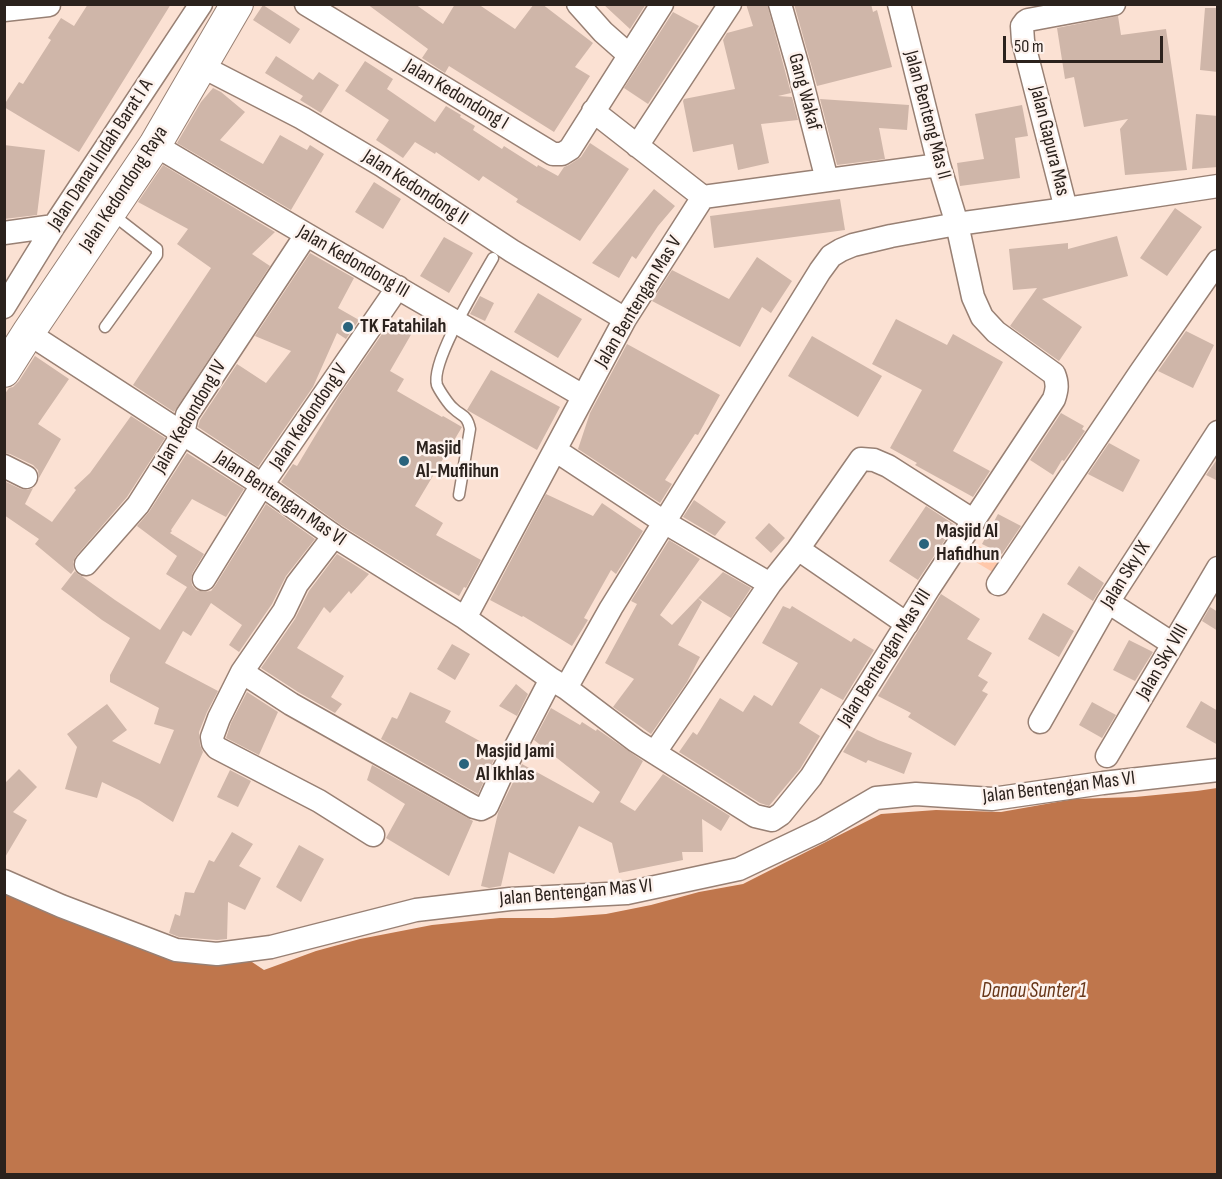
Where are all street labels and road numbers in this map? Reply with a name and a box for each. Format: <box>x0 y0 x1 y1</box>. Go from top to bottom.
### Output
street label: Jalan Benteng Mas II <box>898 48 956 182</box>
street label: Gang Wakaf <box>782 51 826 133</box>
street label: Jalan Kedondong I <box>400 55 512 135</box>
street label: Jalan Danau Indah Barat I A <box>43 75 159 235</box>
street label: Jalan Gapura Mas <box>1024 84 1074 198</box>
street label: Jalan Kedondong Raya <box>74 122 174 256</box>
street label: Jalan Kedondong II <box>358 145 472 231</box>
street label: Jalan Kedondong III <box>293 220 413 304</box>
street label: Jalan Bentengan Mas V <box>590 232 688 372</box>
street label: Jalan Kedondong IV <box>148 356 232 478</box>
street label: Jalan Kedondong V <box>265 360 353 474</box>
street label: Jalan Bentengan Mas VI <box>210 446 350 552</box>
street label: Jalan Sky IX <box>1096 537 1156 613</box>
street label: Jalan Bentengan Mas VII <box>833 585 937 731</box>
street label: Jalan Sky VIII <box>1132 620 1194 704</box>
street label: Jalan Bentengan Mas VI <box>981 767 1137 809</box>
street label: Jalan Bentengan Mas VI <box>499 874 653 912</box>

